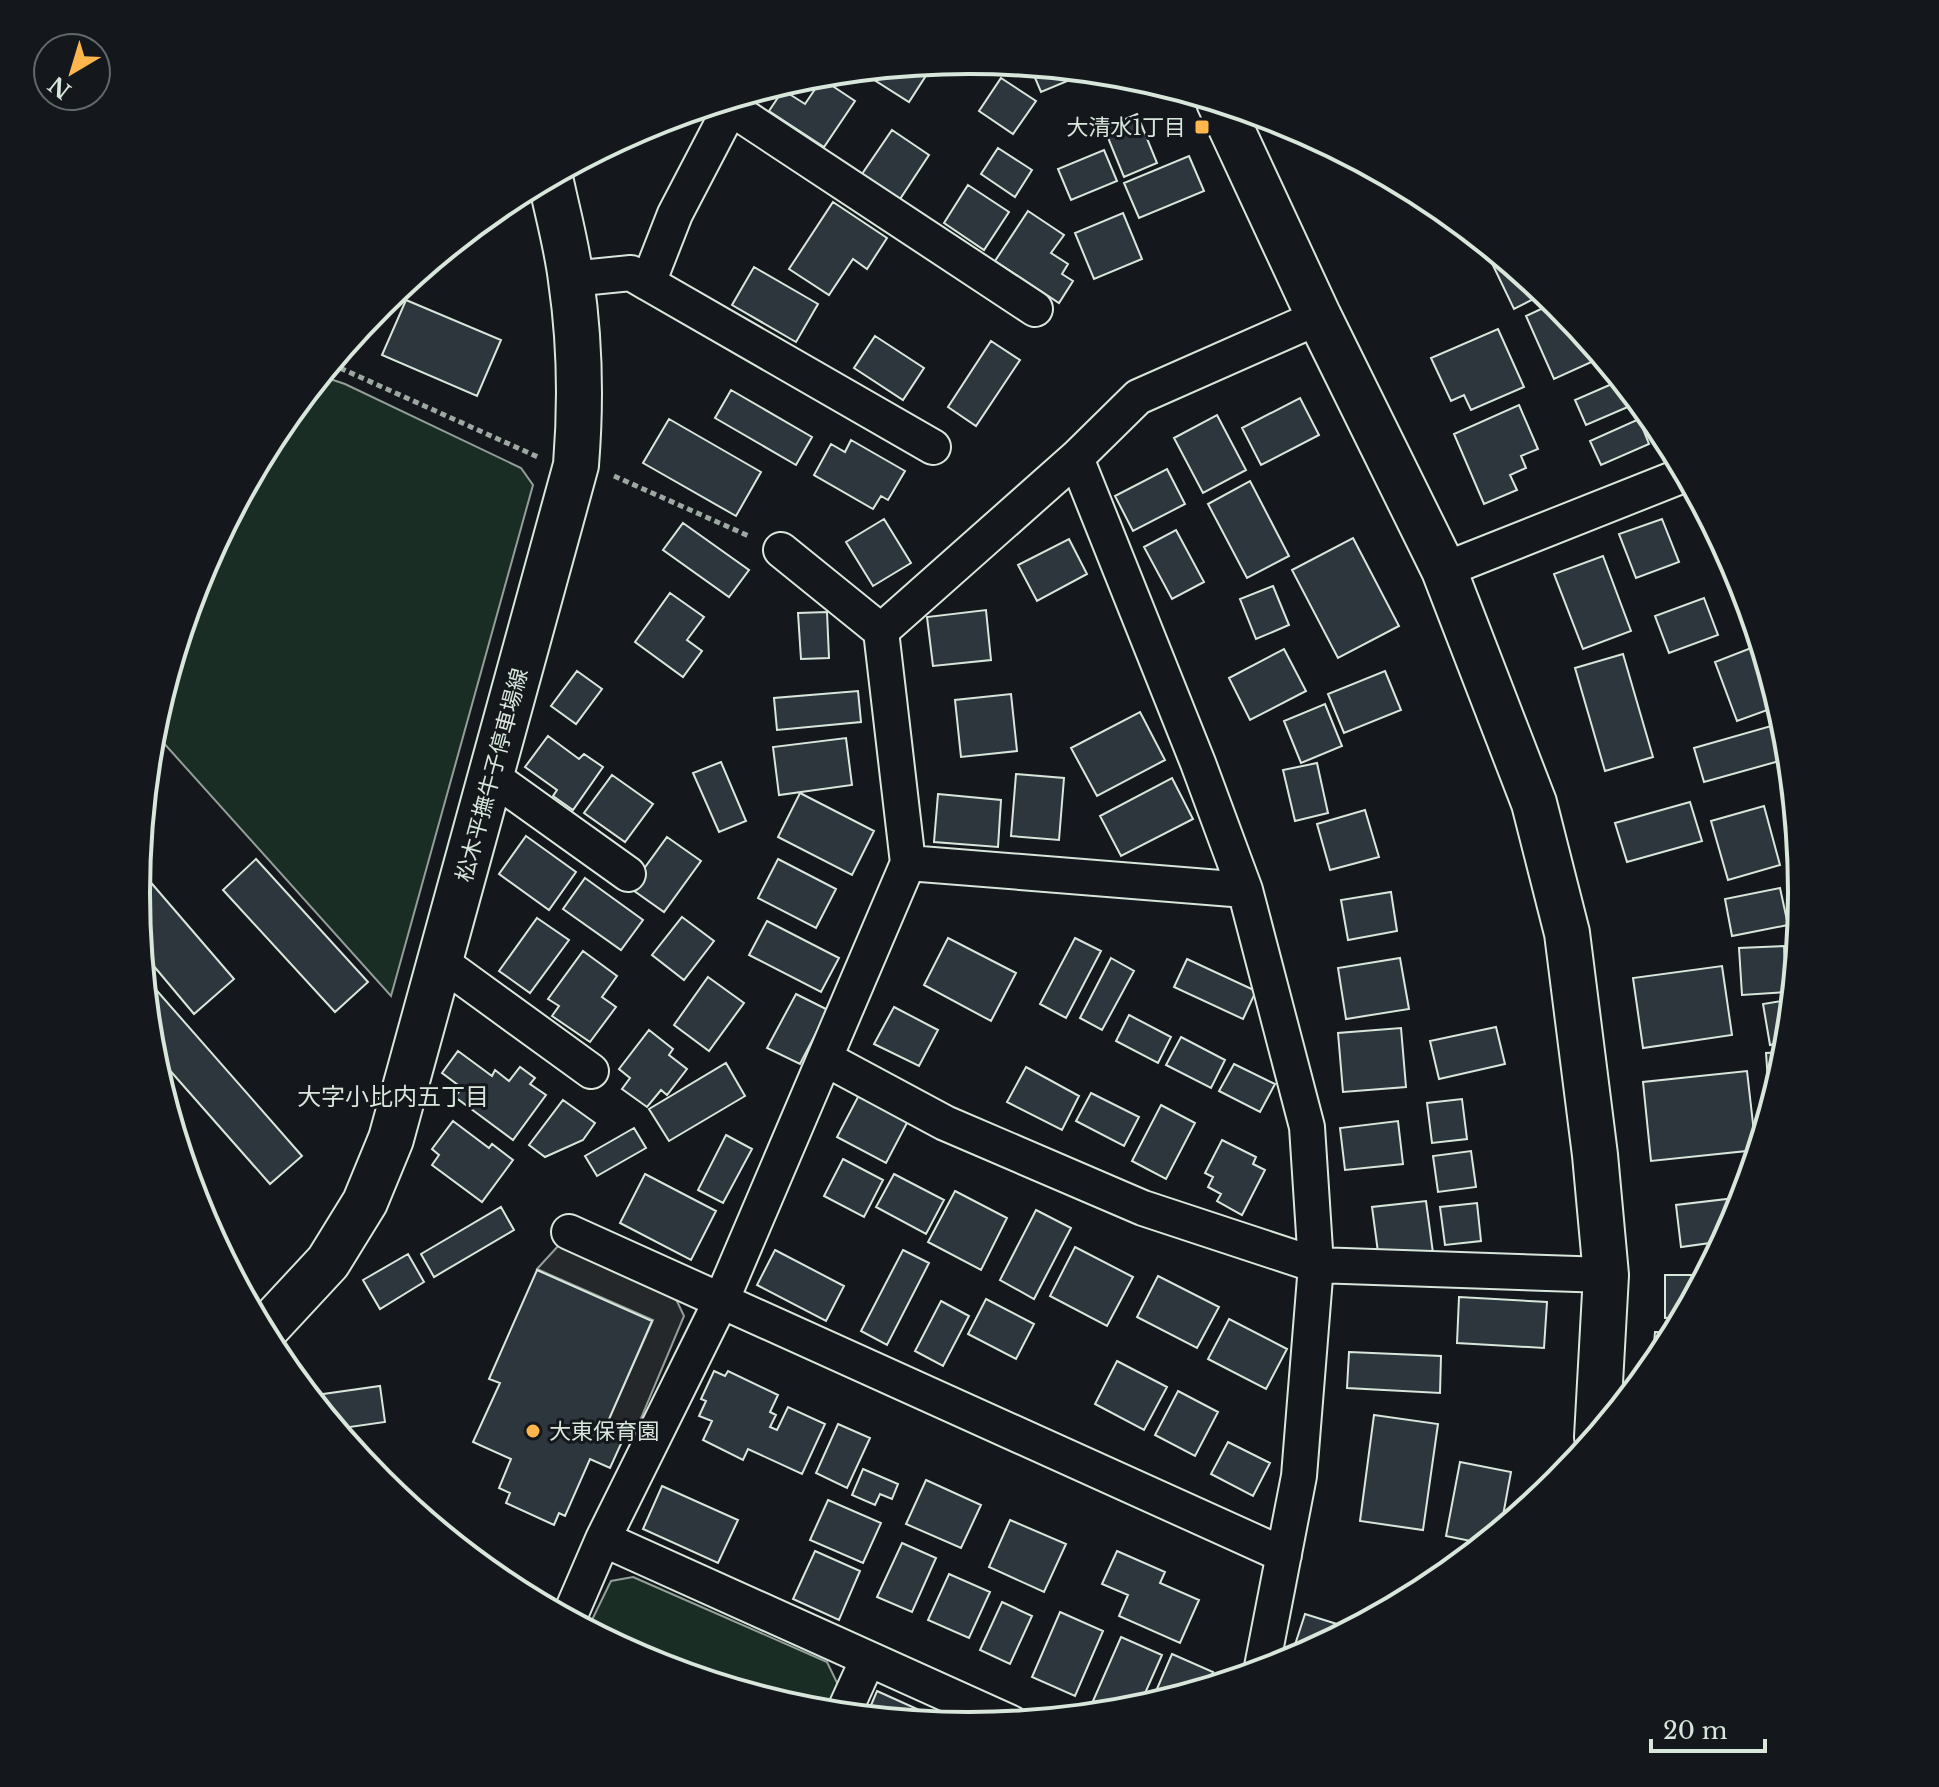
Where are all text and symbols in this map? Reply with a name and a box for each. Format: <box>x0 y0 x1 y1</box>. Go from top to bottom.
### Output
north arrow <box>32 32 112 112</box>
text: N <box>43 70 76 104</box>
place label: 大清水1丁目 <box>1066 114 1186 141</box>
marker: 大清水1丁目 <box>1193 118 1211 136</box>
street label: 松木平撫牛子停車場線 <box>450 665 534 885</box>
district label: 大字小比内五丁目 <box>297 1082 489 1111</box>
place label: 大東保育園 <box>549 1418 659 1445</box>
marker: 大東保育園 <box>524 1422 542 1440</box>
scale bar <box>1651 1703 1765 1753</box>
text: 20 m <box>1663 1716 1728 1745</box>

